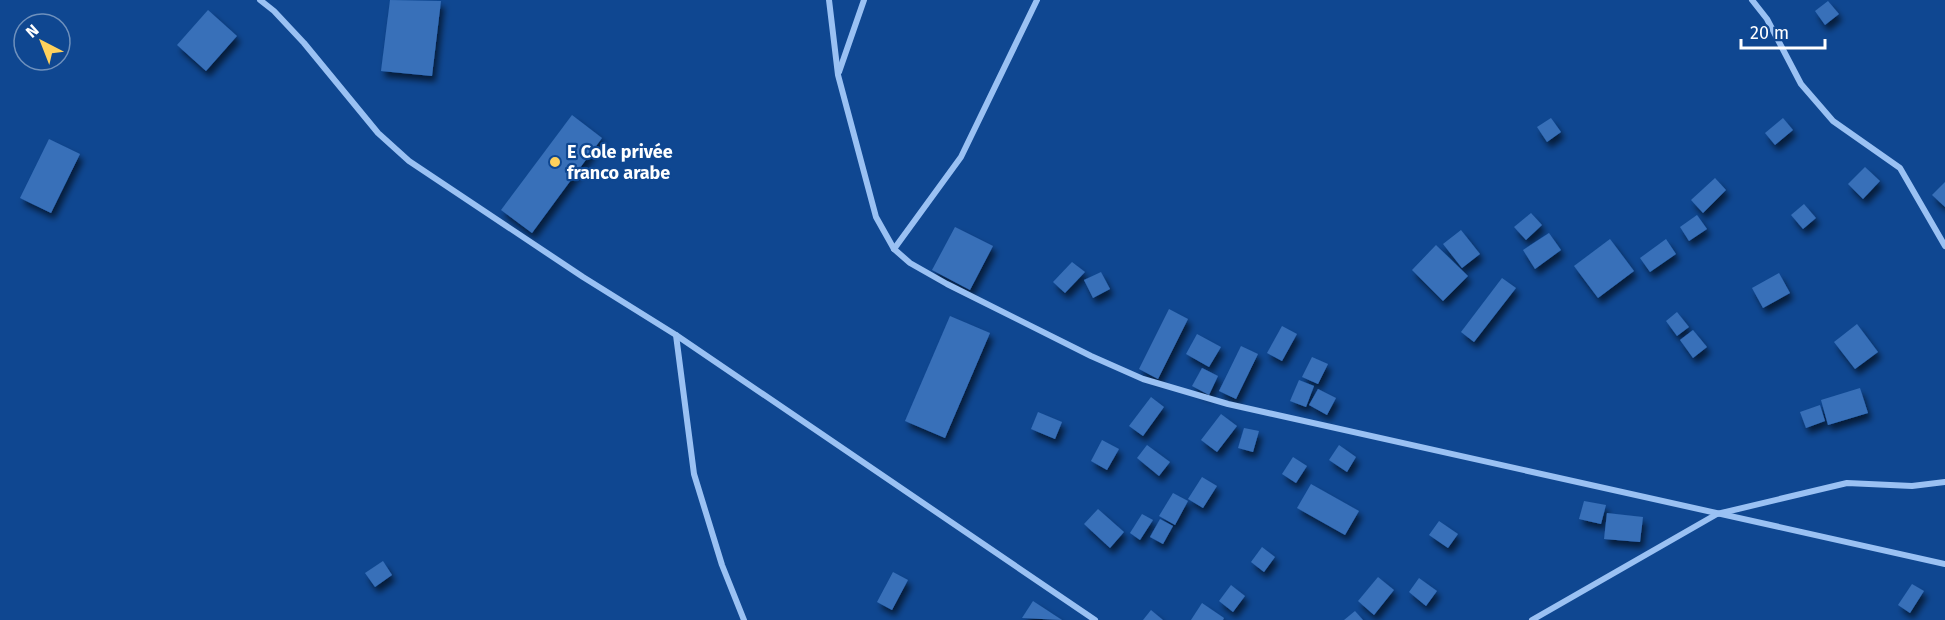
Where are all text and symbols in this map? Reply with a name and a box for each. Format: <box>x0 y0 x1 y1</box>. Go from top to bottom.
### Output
north arrow <box>12 12 72 72</box>
scale bar <box>1741 12 1825 50</box>
text: N <box>22 21 43 42</box>
text: 20 m <box>1750 22 1789 44</box>
place label: E Cole privée franco arabe <box>567 141 673 184</box>
marker: E Cole privée franco arabe <box>548 155 562 169</box>

